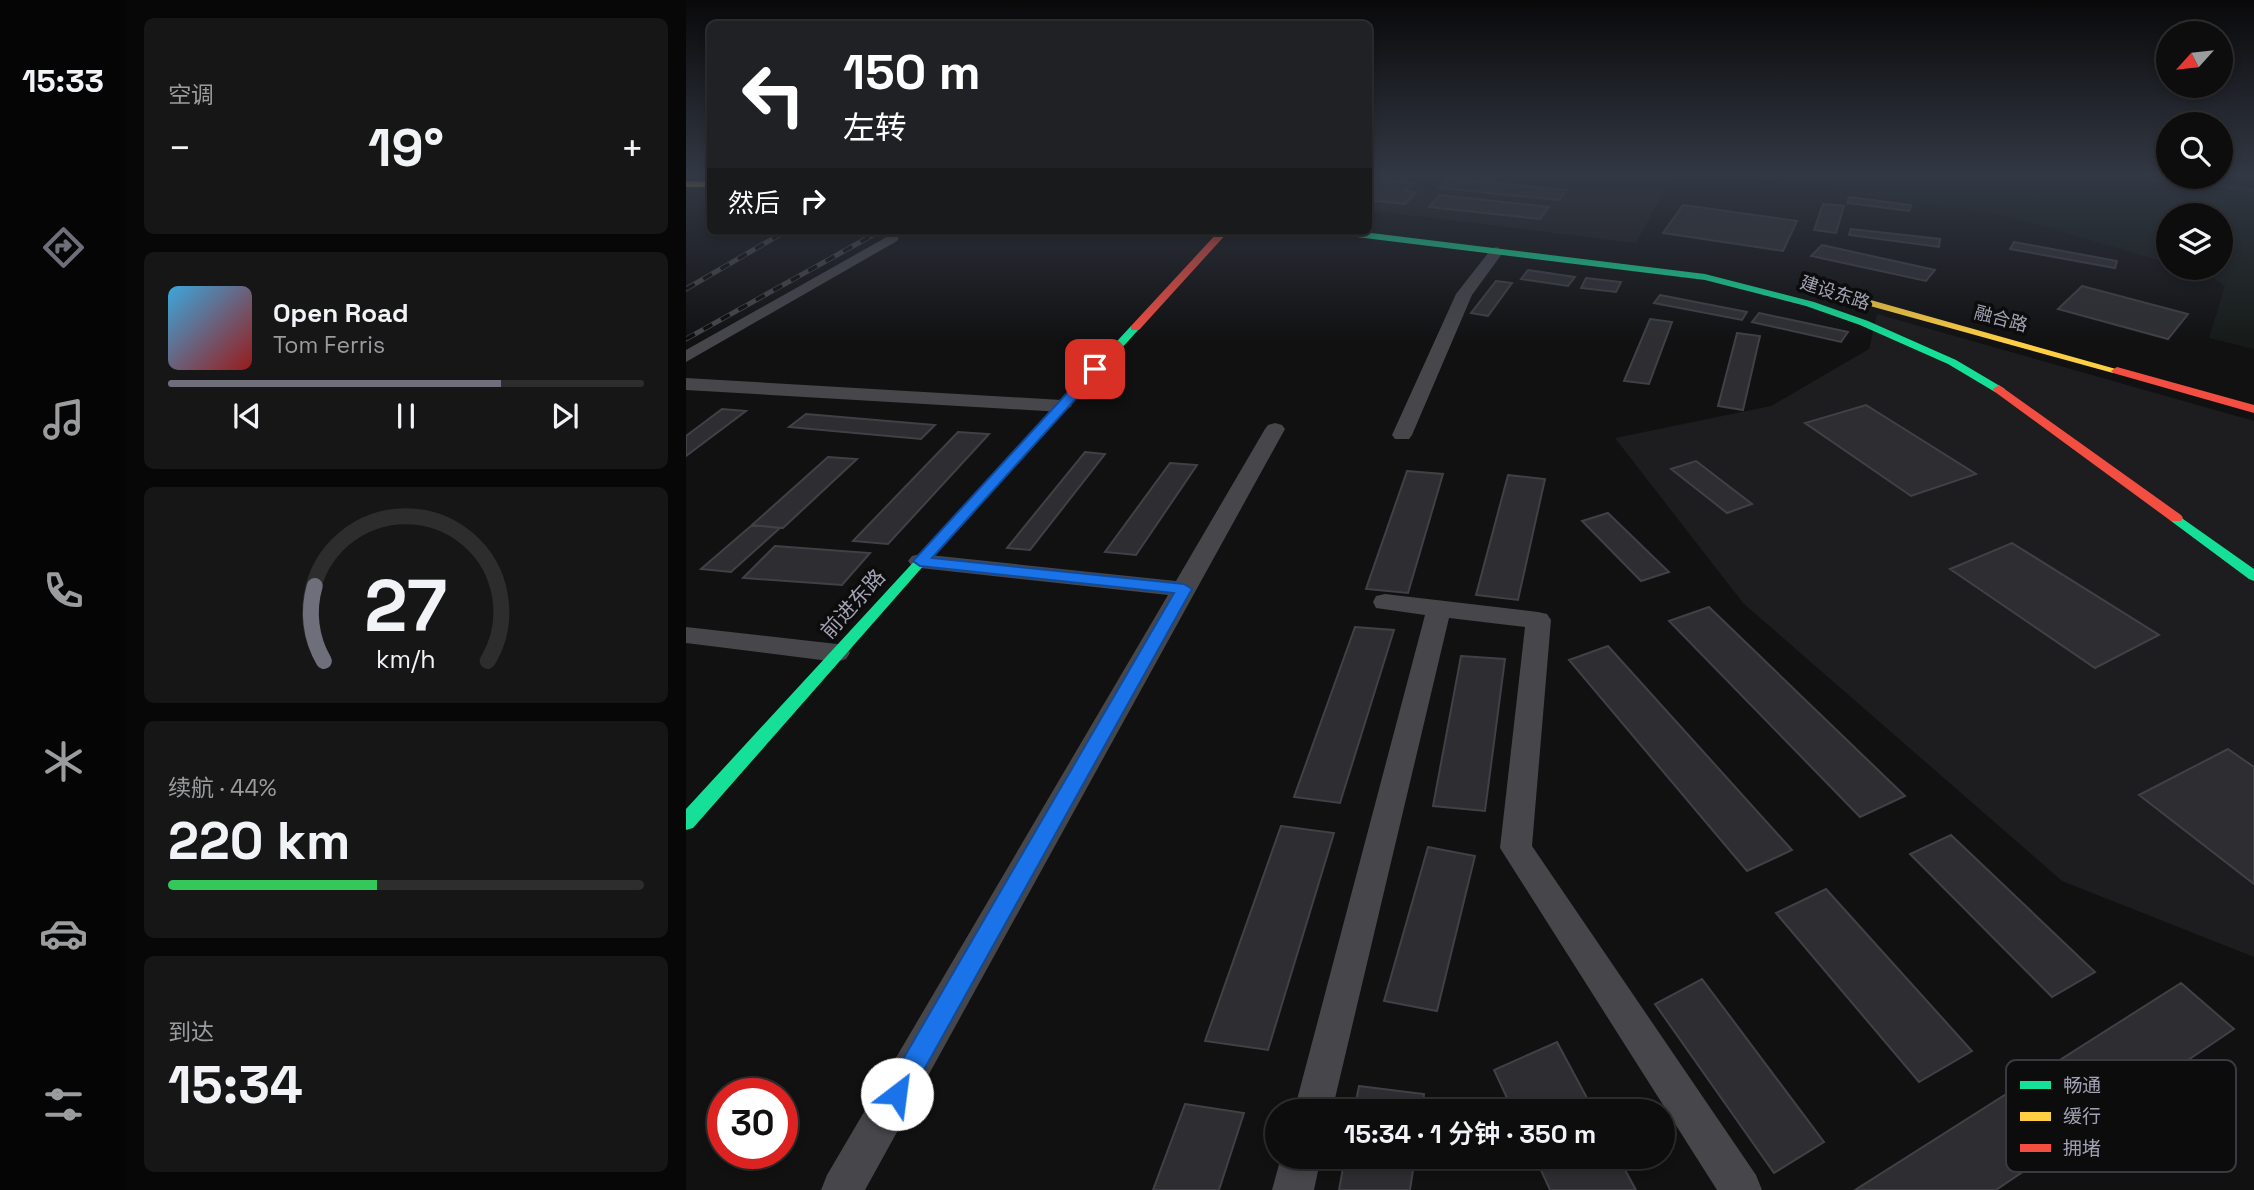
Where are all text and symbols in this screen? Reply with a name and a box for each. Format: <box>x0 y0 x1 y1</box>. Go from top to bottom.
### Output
north arrow <box>2156 21 2233 98</box>
map controls <box>2156 21 2233 280</box>
text: 150 m <box>843 41 981 103</box>
icon: left <box>728 49 819 140</box>
text: 15:33 <box>22 61 104 101</box>
text: 空调 <box>168 80 214 110</box>
text: 左转 <box>843 108 907 148</box>
button: search <box>2156 112 2233 189</box>
text: 19° <box>368 115 444 181</box>
text: − <box>168 124 192 172</box>
text: + <box>620 124 644 172</box>
icon: right <box>794 182 832 220</box>
text: 然后 <box>728 186 780 220</box>
button: layers <box>2156 203 2233 280</box>
icon: directions <box>39 223 88 272</box>
street label: 建设东路 <box>1797 270 1873 315</box>
text: Open Road <box>273 296 409 330</box>
street label: 融合路 <box>1972 300 2030 337</box>
text: Tom Ferris <box>273 330 385 360</box>
pin <box>1065 339 1125 399</box>
icon: arrive <box>1076 350 1114 388</box>
icon: music <box>39 395 88 444</box>
icon: previous <box>228 397 266 435</box>
icon: pause <box>387 397 425 435</box>
icon: next <box>546 397 584 435</box>
text: 27 <box>365 559 447 652</box>
street label: 前进东路 <box>814 563 891 644</box>
icon: phone <box>39 566 88 615</box>
text: km/h <box>376 643 436 675</box>
icon: climate <box>39 737 88 786</box>
text: 续航 · 44% <box>168 773 277 803</box>
text: 220 km <box>168 808 350 874</box>
icon: car <box>39 909 88 958</box>
text: 到达 <box>168 1017 214 1047</box>
text: 15:34 <box>168 1052 303 1118</box>
position arrow <box>860 1057 934 1131</box>
legend <box>2006 1060 2236 1172</box>
text: 畅通 <box>2063 1073 2101 1098</box>
speed limit sign: 30 <box>707 1078 798 1169</box>
icon: filters <box>39 1080 88 1129</box>
text: 缓行 <box>2063 1104 2101 1129</box>
text: 15:34 · 1 分钟 · 350 m <box>1344 1117 1596 1151</box>
text: 拥堵 <box>2063 1136 2101 1161</box>

